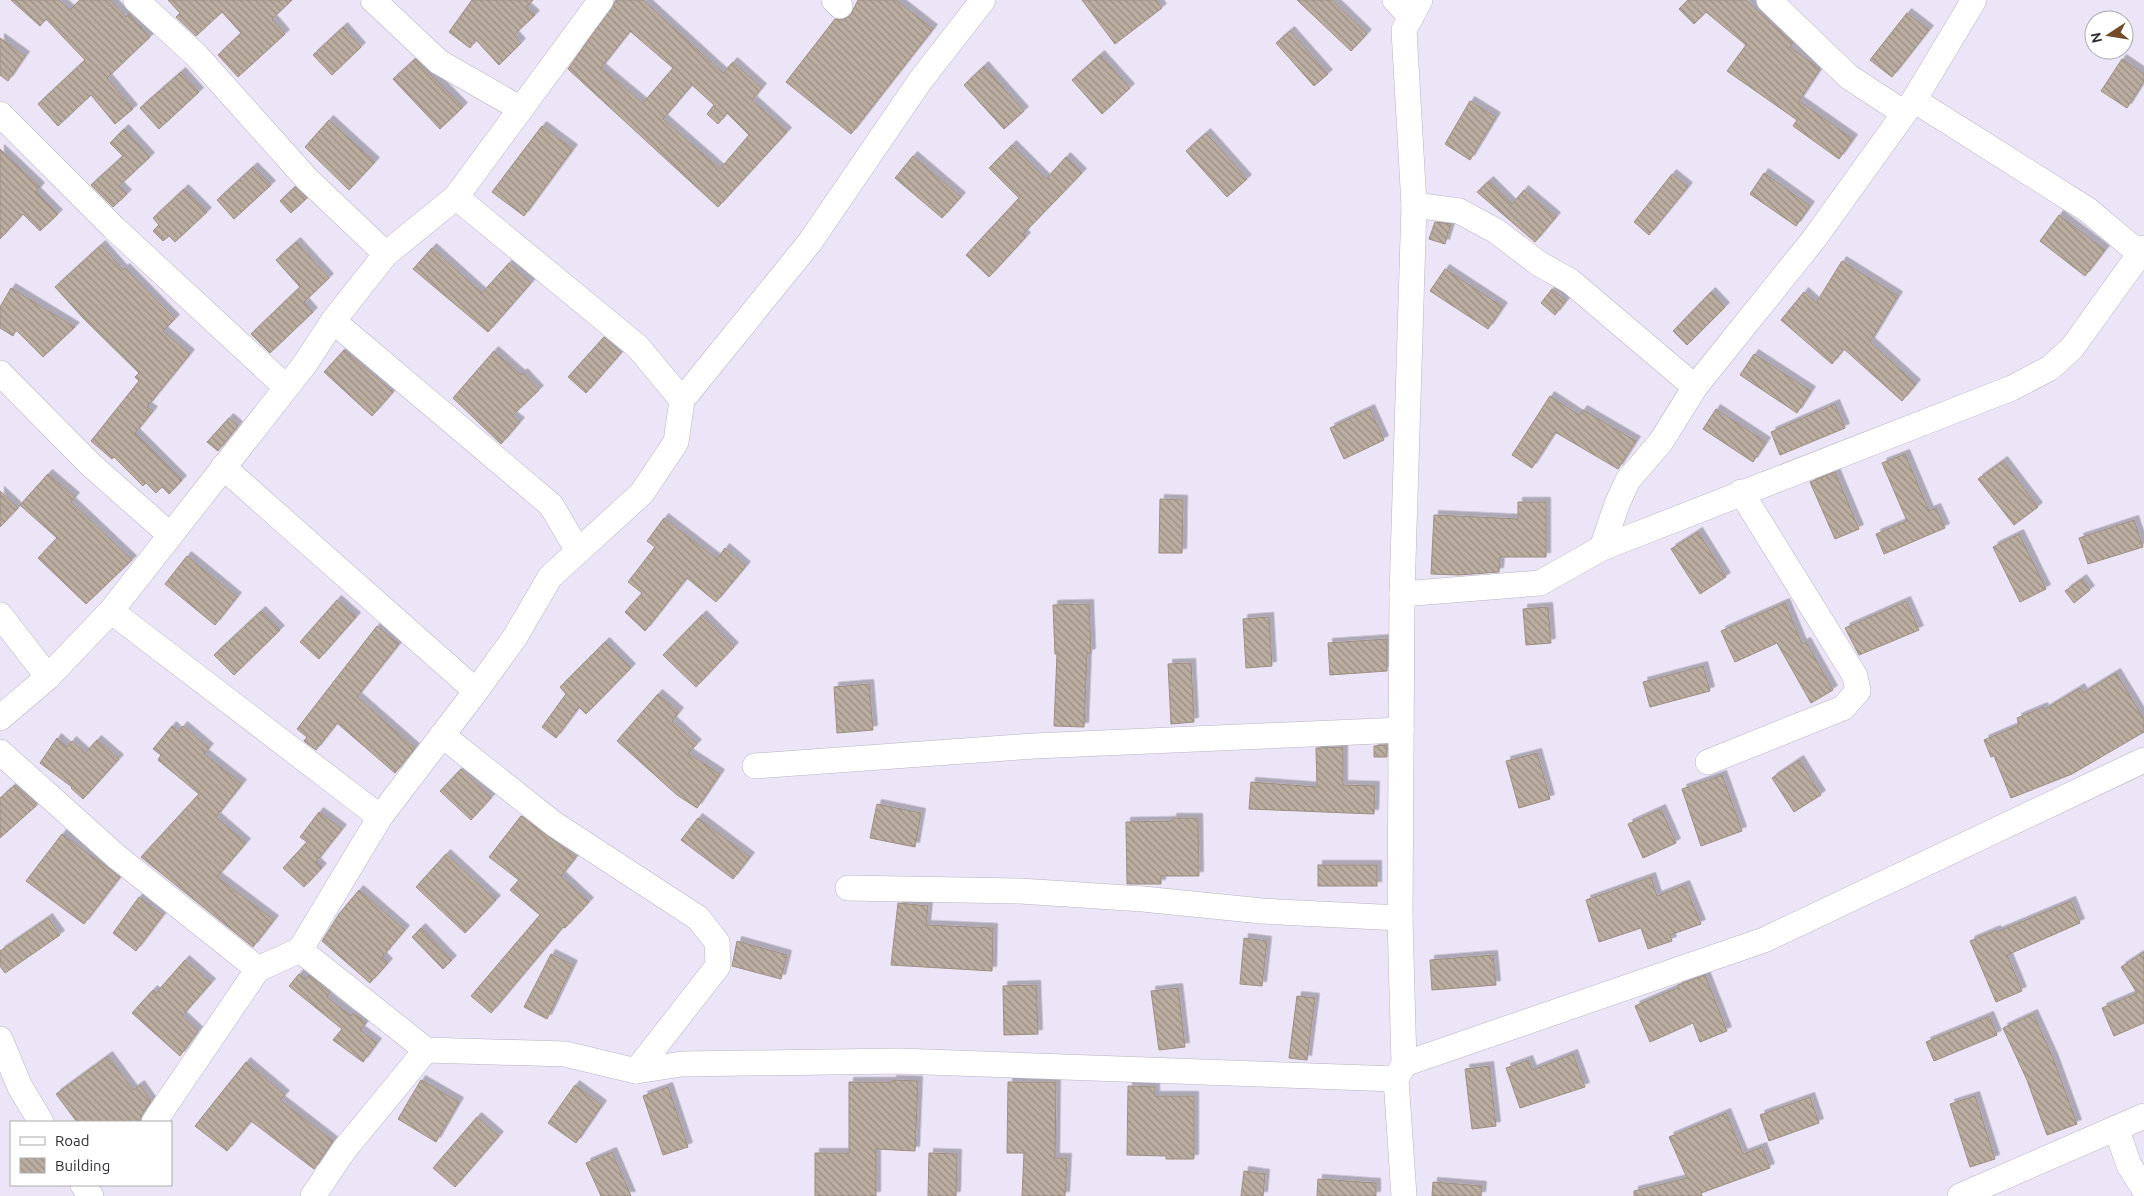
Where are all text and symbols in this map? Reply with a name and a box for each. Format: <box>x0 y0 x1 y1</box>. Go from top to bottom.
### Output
north arrow <box>2084 10 2134 60</box>
text: N <box>2087 31 2105 44</box>
legend <box>10 1121 172 1186</box>
text: Road <box>55 1132 90 1149</box>
text: Building <box>55 1157 110 1174</box>

